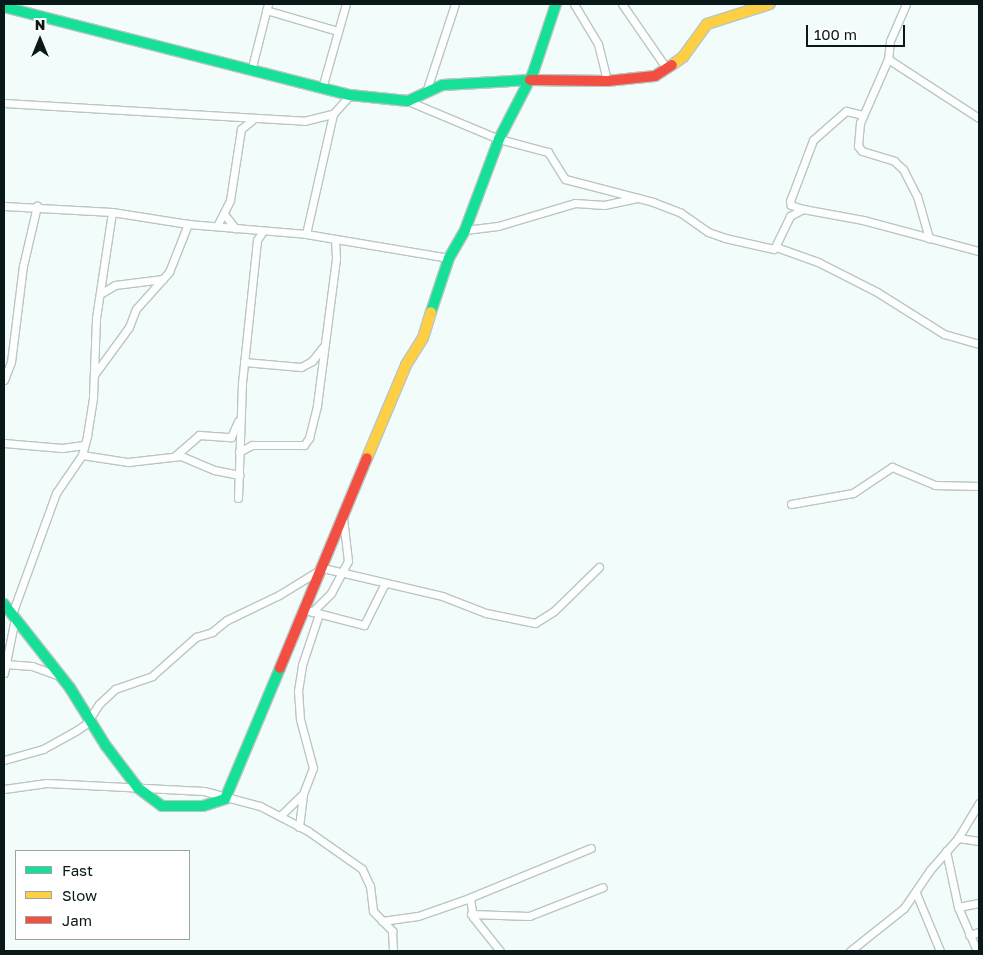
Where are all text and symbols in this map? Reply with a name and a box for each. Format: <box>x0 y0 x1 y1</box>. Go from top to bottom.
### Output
north arrow <box>15 15 65 65</box>
scale bar <box>808 15 907 47</box>
text: N <box>35 16 45 33</box>
text: 100 m <box>814 25 857 43</box>
legend <box>15 850 190 940</box>
text: Fast <box>62 861 93 879</box>
text: Slow <box>62 886 97 904</box>
text: Jam <box>62 911 92 929</box>

